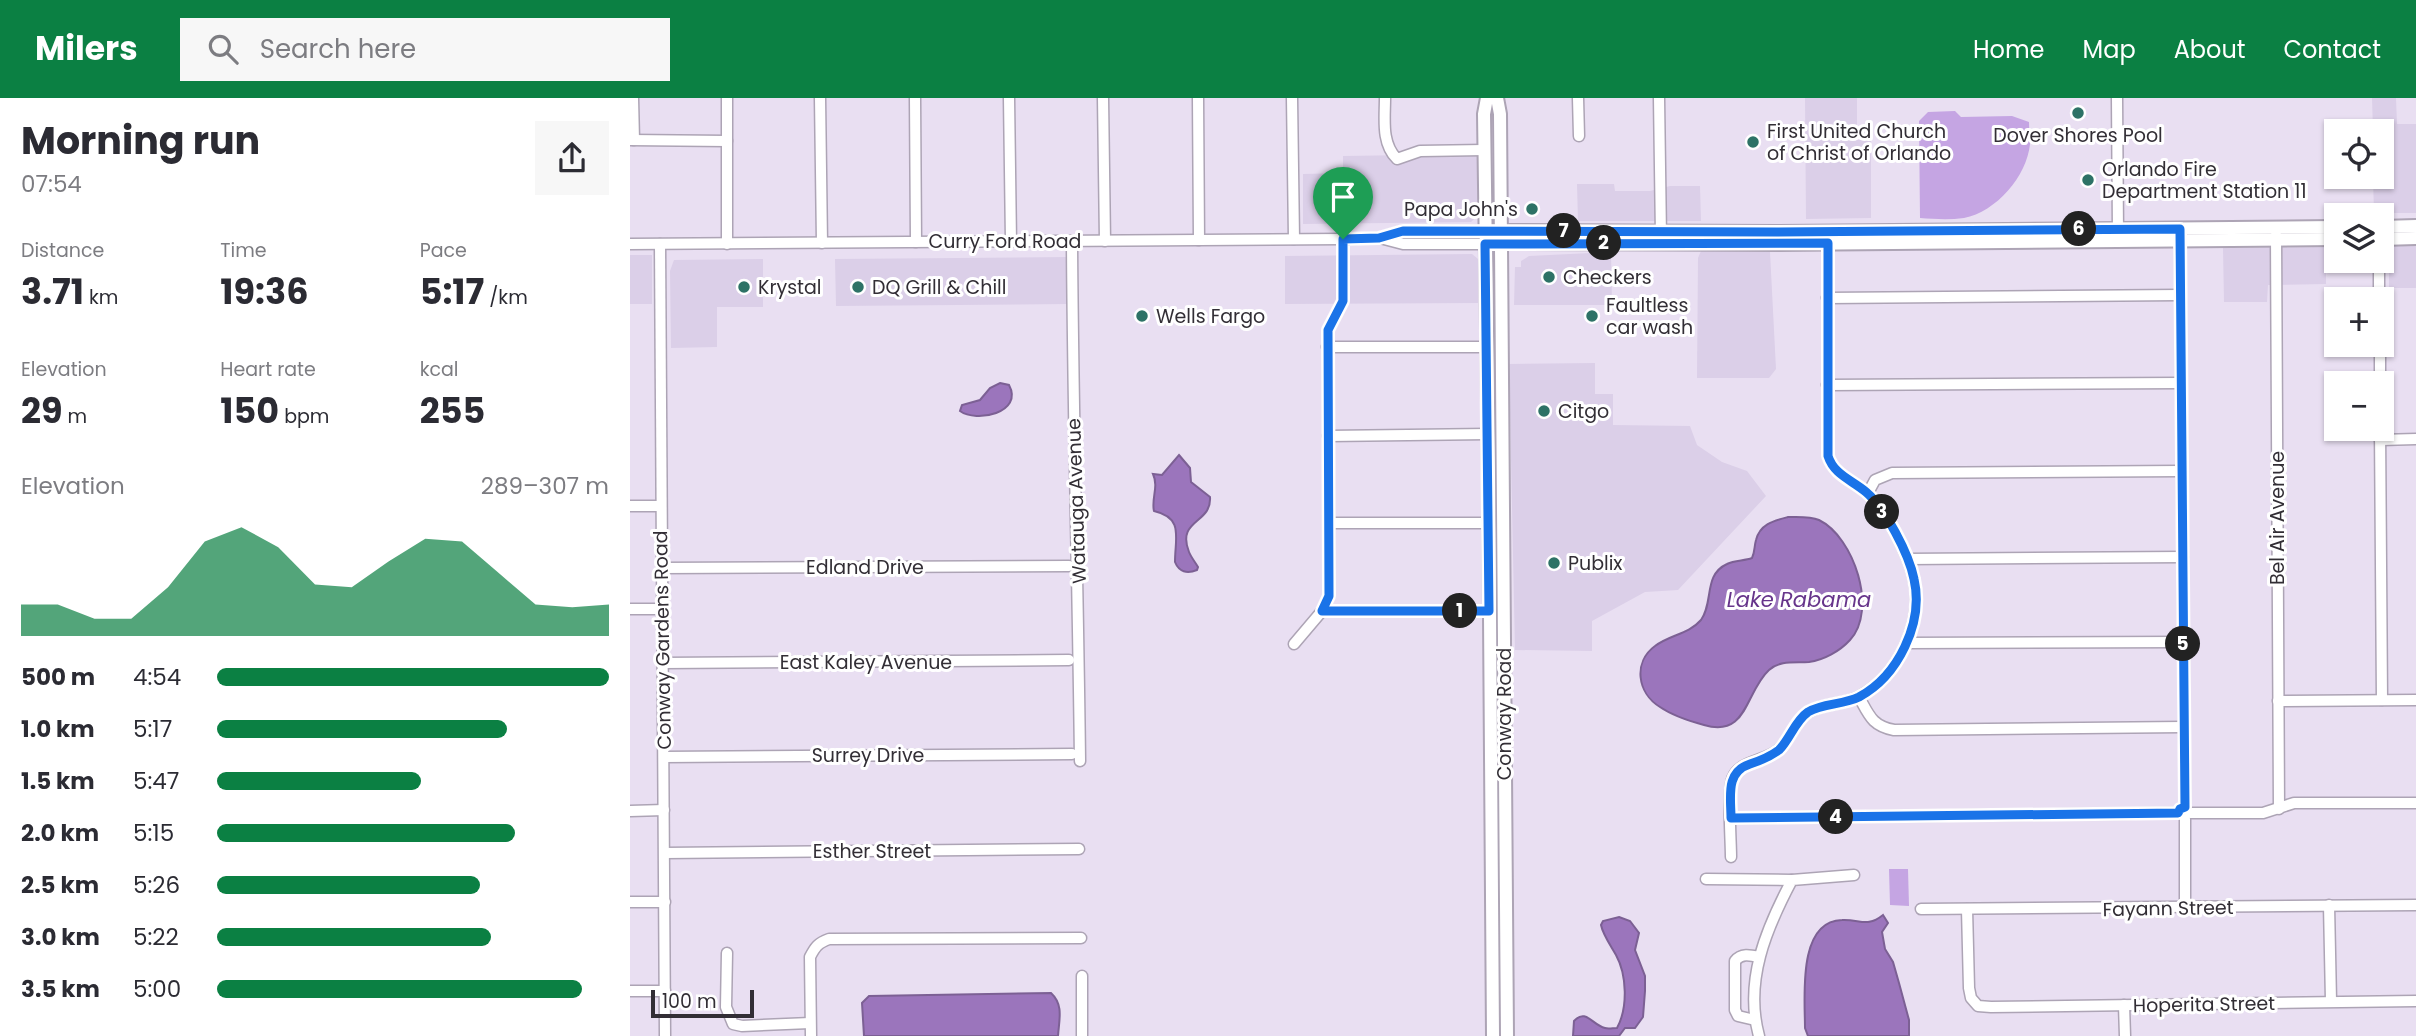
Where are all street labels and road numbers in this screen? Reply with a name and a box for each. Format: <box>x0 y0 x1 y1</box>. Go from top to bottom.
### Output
street label: Curry Ford Road <box>929 228 1081 255</box>
street label: Watauga Avenue <box>1060 418 1093 584</box>
street label: Bel Air Avenue <box>2264 451 2291 585</box>
street label: Conway Gardens Road <box>647 530 678 750</box>
street label: Edland Drive <box>806 554 924 581</box>
street label: Conway Road <box>1491 648 1518 780</box>
street label: East Kaley Avenue <box>780 649 952 676</box>
street label: Surrey Drive <box>812 742 924 769</box>
street label: Esther Street <box>813 838 931 865</box>
street label: Fayann Street <box>2102 894 2234 923</box>
street label: Hoperita Street <box>2133 990 2275 1019</box>

